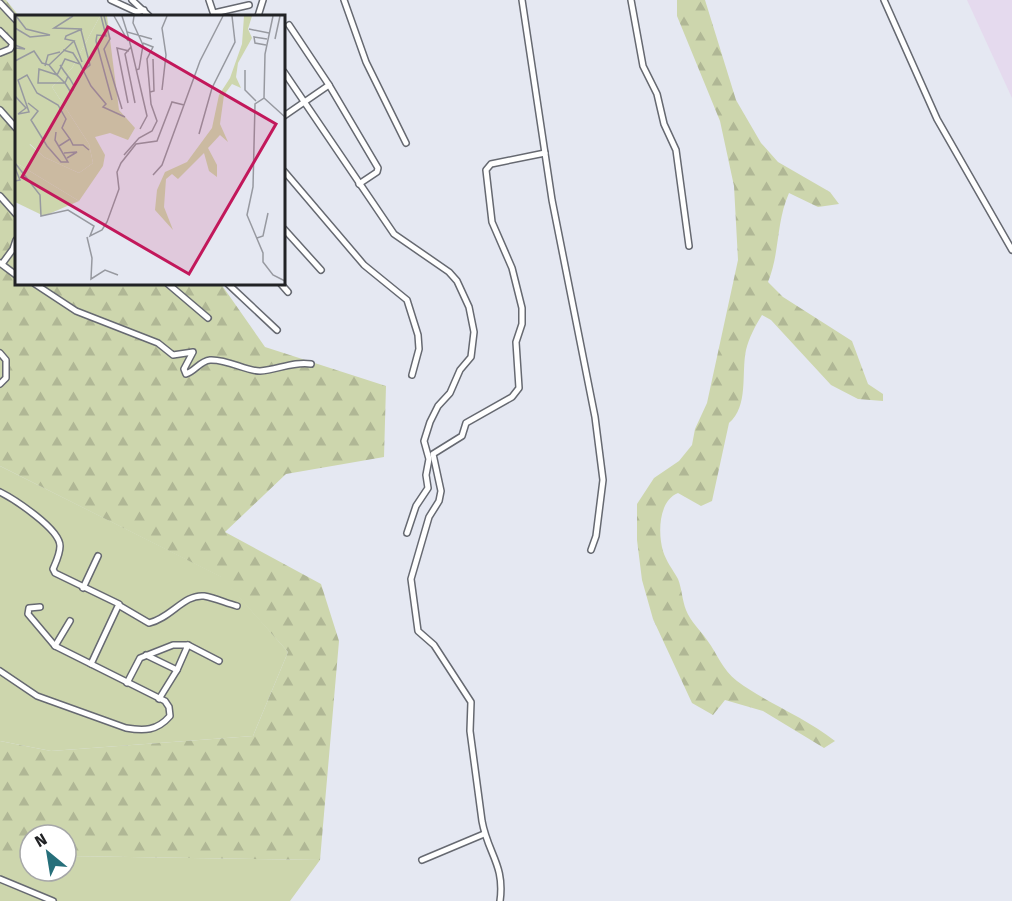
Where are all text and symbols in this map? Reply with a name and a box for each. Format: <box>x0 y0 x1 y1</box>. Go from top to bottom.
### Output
inset map <box>15 15 285 285</box>
north arrow <box>18 823 78 883</box>
text: N <box>31 830 50 851</box>

